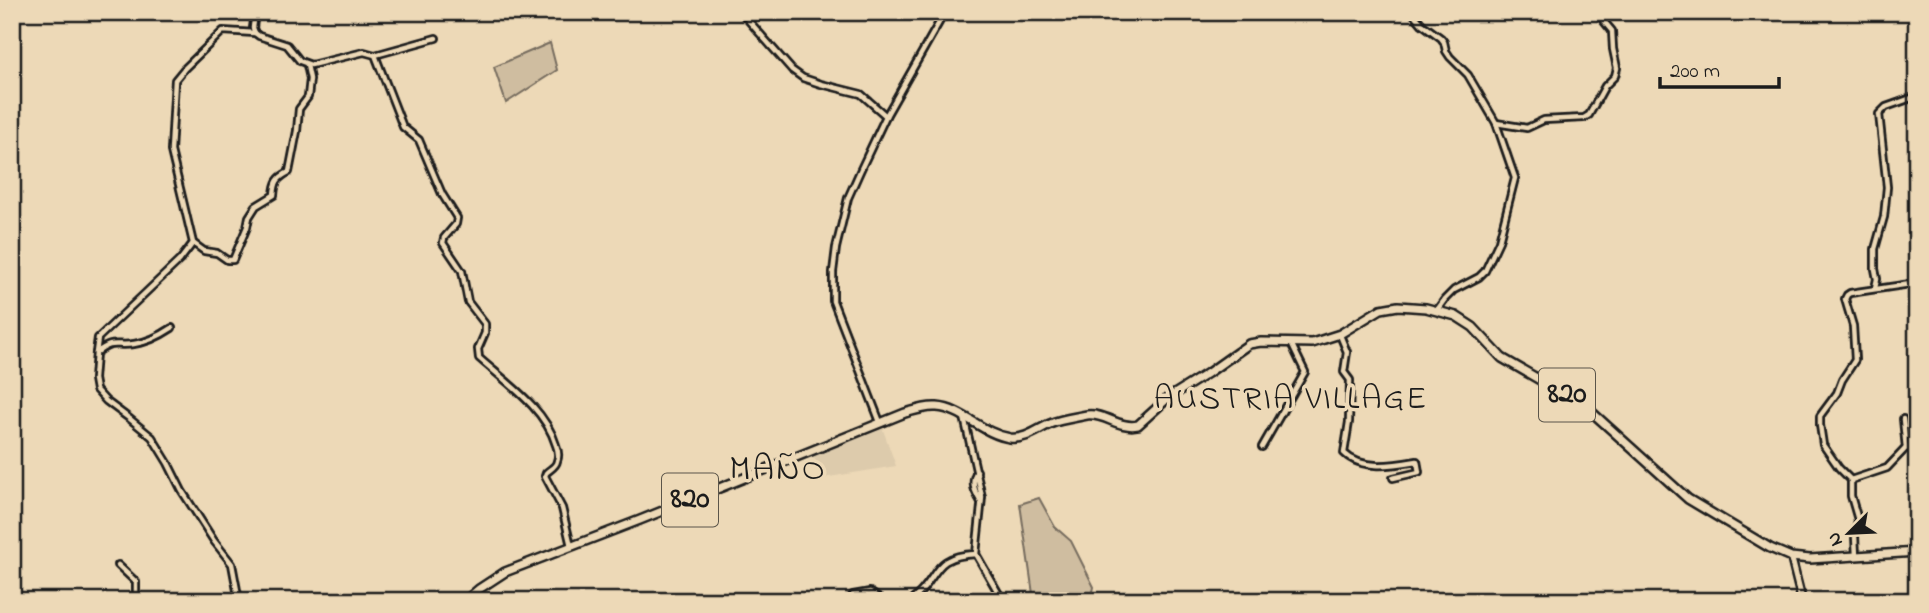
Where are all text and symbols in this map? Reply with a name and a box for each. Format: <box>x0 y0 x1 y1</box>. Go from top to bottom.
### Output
scale bar <box>1660 46 1778 90</box>
text: 200 m <box>1670 57 1720 87</box>
road number: 820 <box>1539 368 1595 422</box>
district label: AUSTRIA VILLAGE <box>1154 376 1428 424</box>
district label: MAÑO <box>729 445 827 496</box>
road number: 820 <box>662 474 718 526</box>
north arrow <box>1814 498 1884 568</box>
text: N <box>1821 527 1851 550</box>

